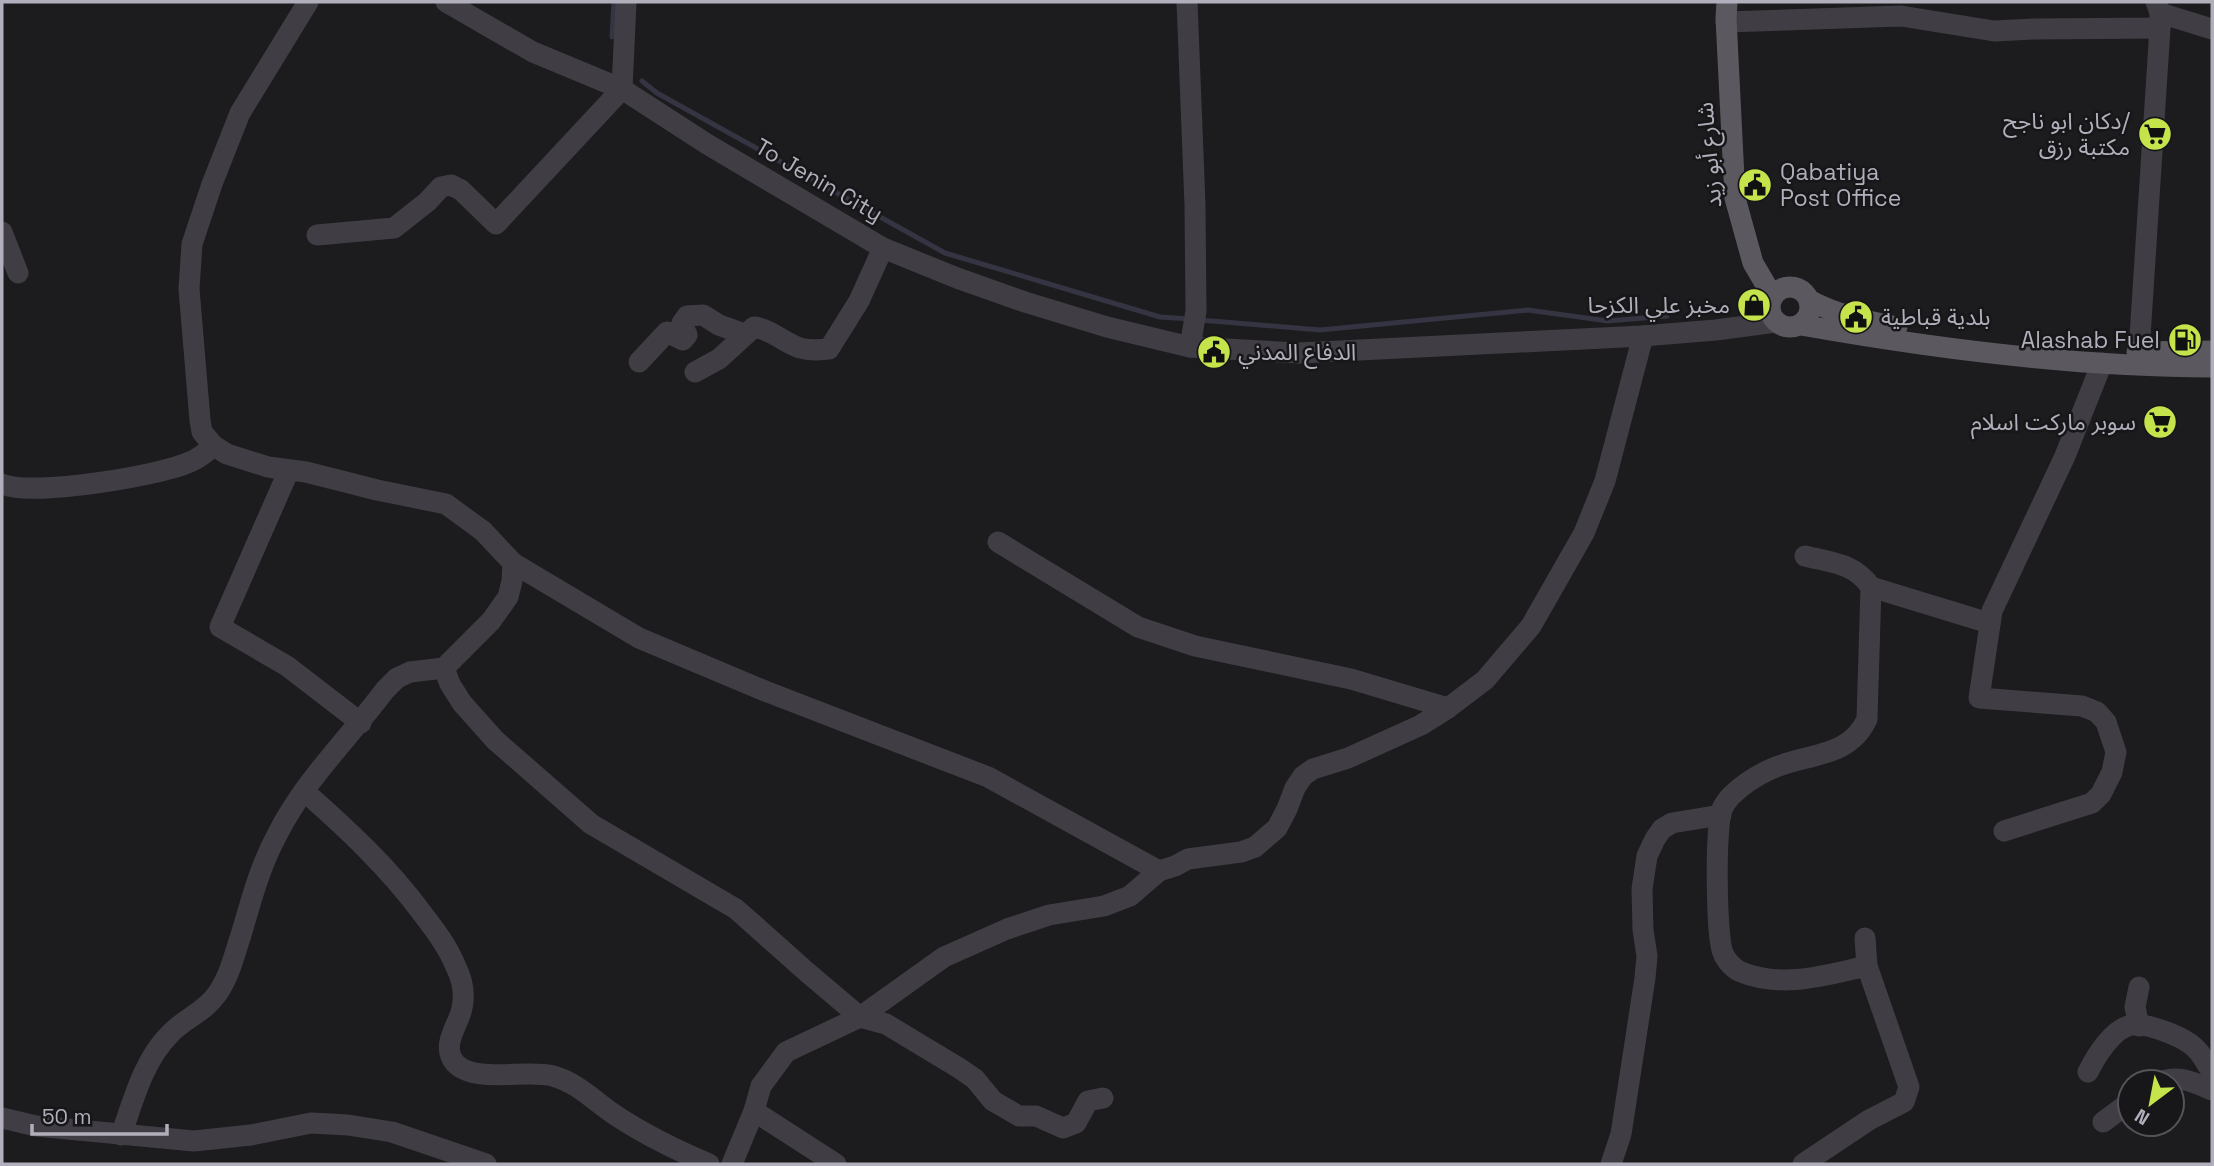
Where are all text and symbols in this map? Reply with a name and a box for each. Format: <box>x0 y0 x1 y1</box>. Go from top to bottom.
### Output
street label: شارع أبو زيد <box>1689 101 1731 209</box>
place label: دكان ابو ناجح/ مكتبة رزق <box>2003 106 2130 162</box>
supermarket icon: دكان ابو ناجح/ مكتبة رزق <box>2136 115 2174 153</box>
street label: To Jenin City <box>750 131 888 229</box>
place label: Qabatiya Post Office <box>1780 157 1901 213</box>
public building icon: Qabatiya Post Office <box>1736 166 1774 204</box>
shop icon: مخبز علي الكزحا <box>1735 286 1773 324</box>
place label: مخبز علي الكزحا <box>1587 290 1730 322</box>
public building icon: بلدية قباطية <box>1837 298 1875 336</box>
place label: بلدية قباطية <box>1881 302 1990 332</box>
fuel station icon: Alashab Fuel <box>2166 321 2204 359</box>
place label: Alashab Fuel <box>2021 325 2160 355</box>
public building icon: الدفاع المدني <box>1195 333 1233 371</box>
place label: الدفاع المدني <box>1238 337 1356 369</box>
supermarket icon: سوبر ماركت اسلام <box>2141 403 2179 441</box>
place label: سوبر ماركت اسلام <box>1971 407 2136 440</box>
north arrow <box>2116 1068 2186 1138</box>
scale bar <box>32 1092 166 1136</box>
text: 50 m <box>42 1103 92 1130</box>
text: N <box>2130 1103 2154 1131</box>

